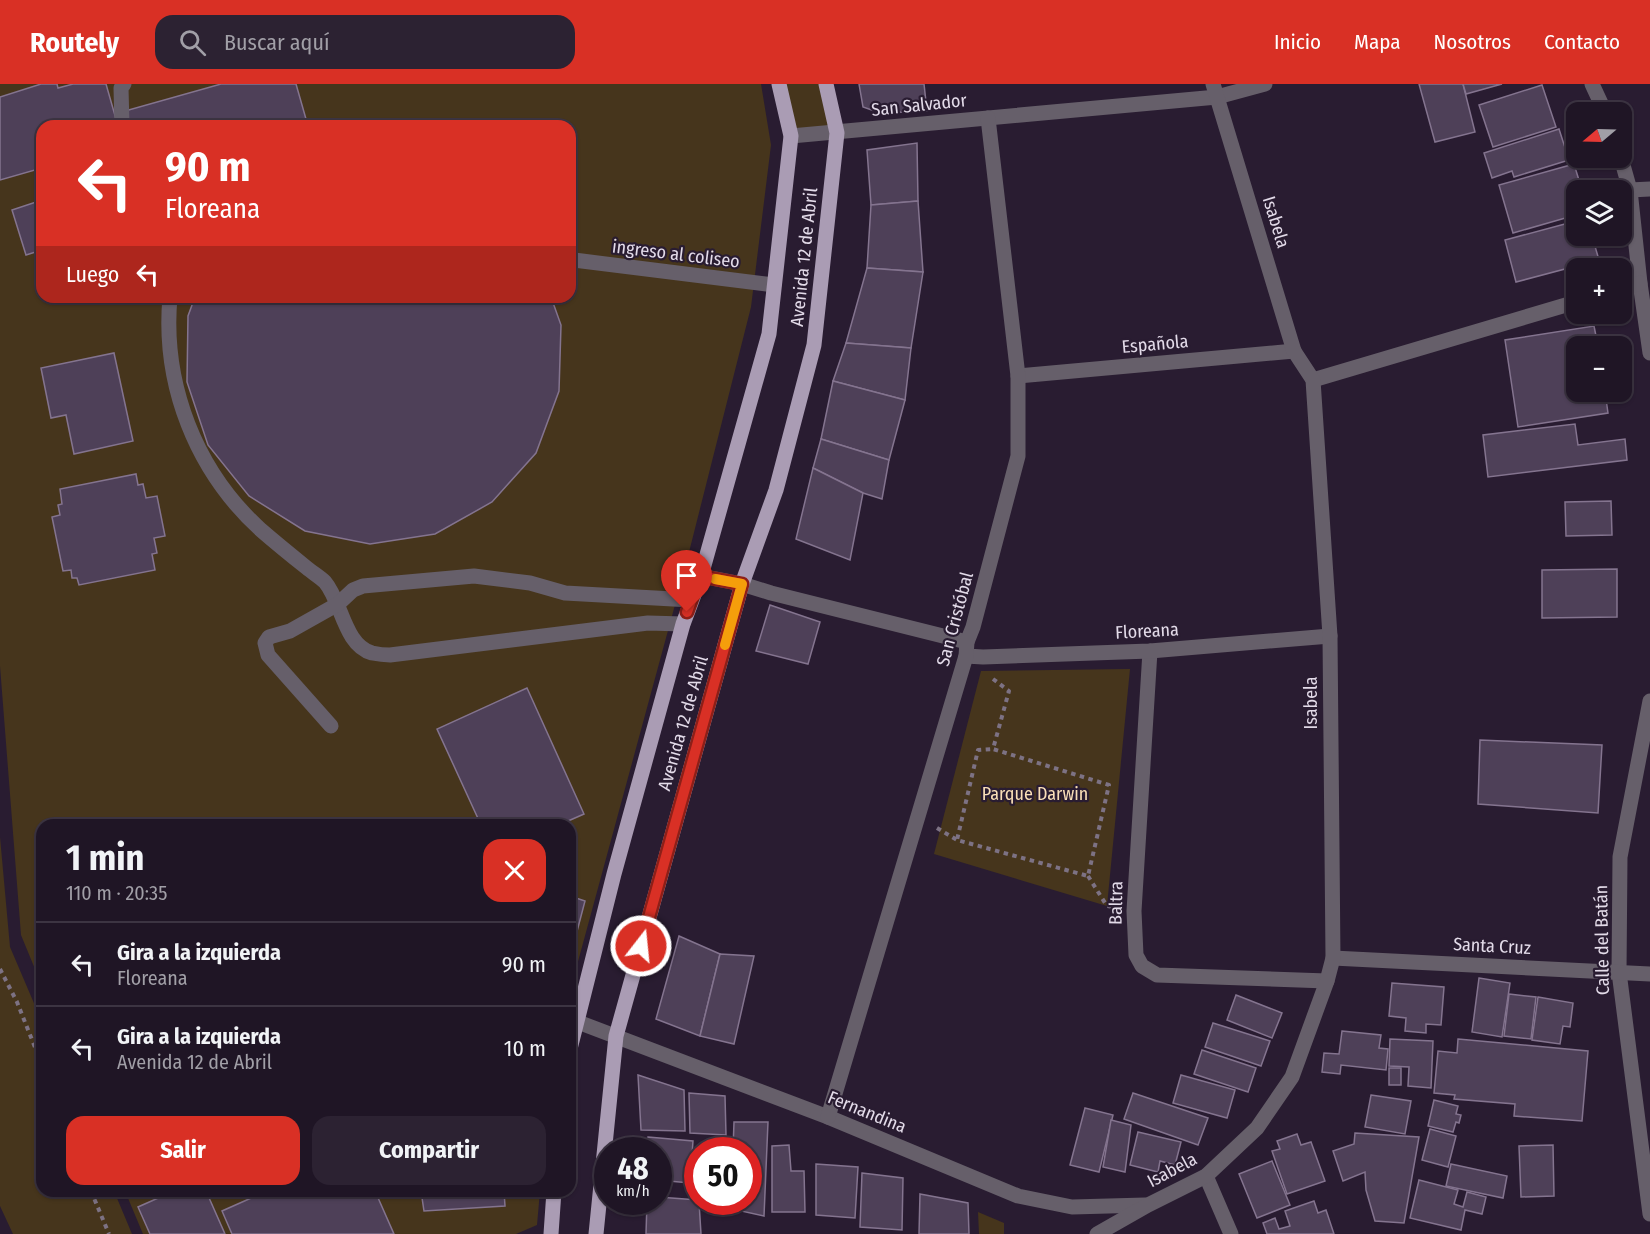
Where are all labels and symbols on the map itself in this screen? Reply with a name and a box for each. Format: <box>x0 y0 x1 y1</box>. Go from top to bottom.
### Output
street label: San Salvador <box>870 89 968 121</box>
north arrow <box>1566 102 1632 168</box>
street label: Avenida 12 de Abril <box>786 186 822 328</box>
street label: Isabela <box>1258 193 1294 251</box>
street label: ingreso al coliseo <box>611 235 741 273</box>
street label: Española <box>1121 330 1189 358</box>
pin <box>661 550 712 612</box>
street label: San Cristóbal <box>932 569 978 669</box>
street label: Floreana <box>1115 618 1179 644</box>
street label: Avenida 12 de Abril <box>653 653 713 793</box>
street label: Isabela <box>1300 676 1322 730</box>
park label: Parque Darwin <box>982 783 1088 805</box>
street label: Baltra <box>1105 881 1127 925</box>
street label: Calle del Batán <box>1590 885 1614 995</box>
position arrow <box>609 914 673 978</box>
street label: Santa Cruz <box>1453 933 1531 959</box>
street label: Fernandina <box>825 1086 910 1138</box>
speed limit sign: 50 <box>684 1137 762 1215</box>
street label: Isabela <box>1143 1148 1201 1192</box>

